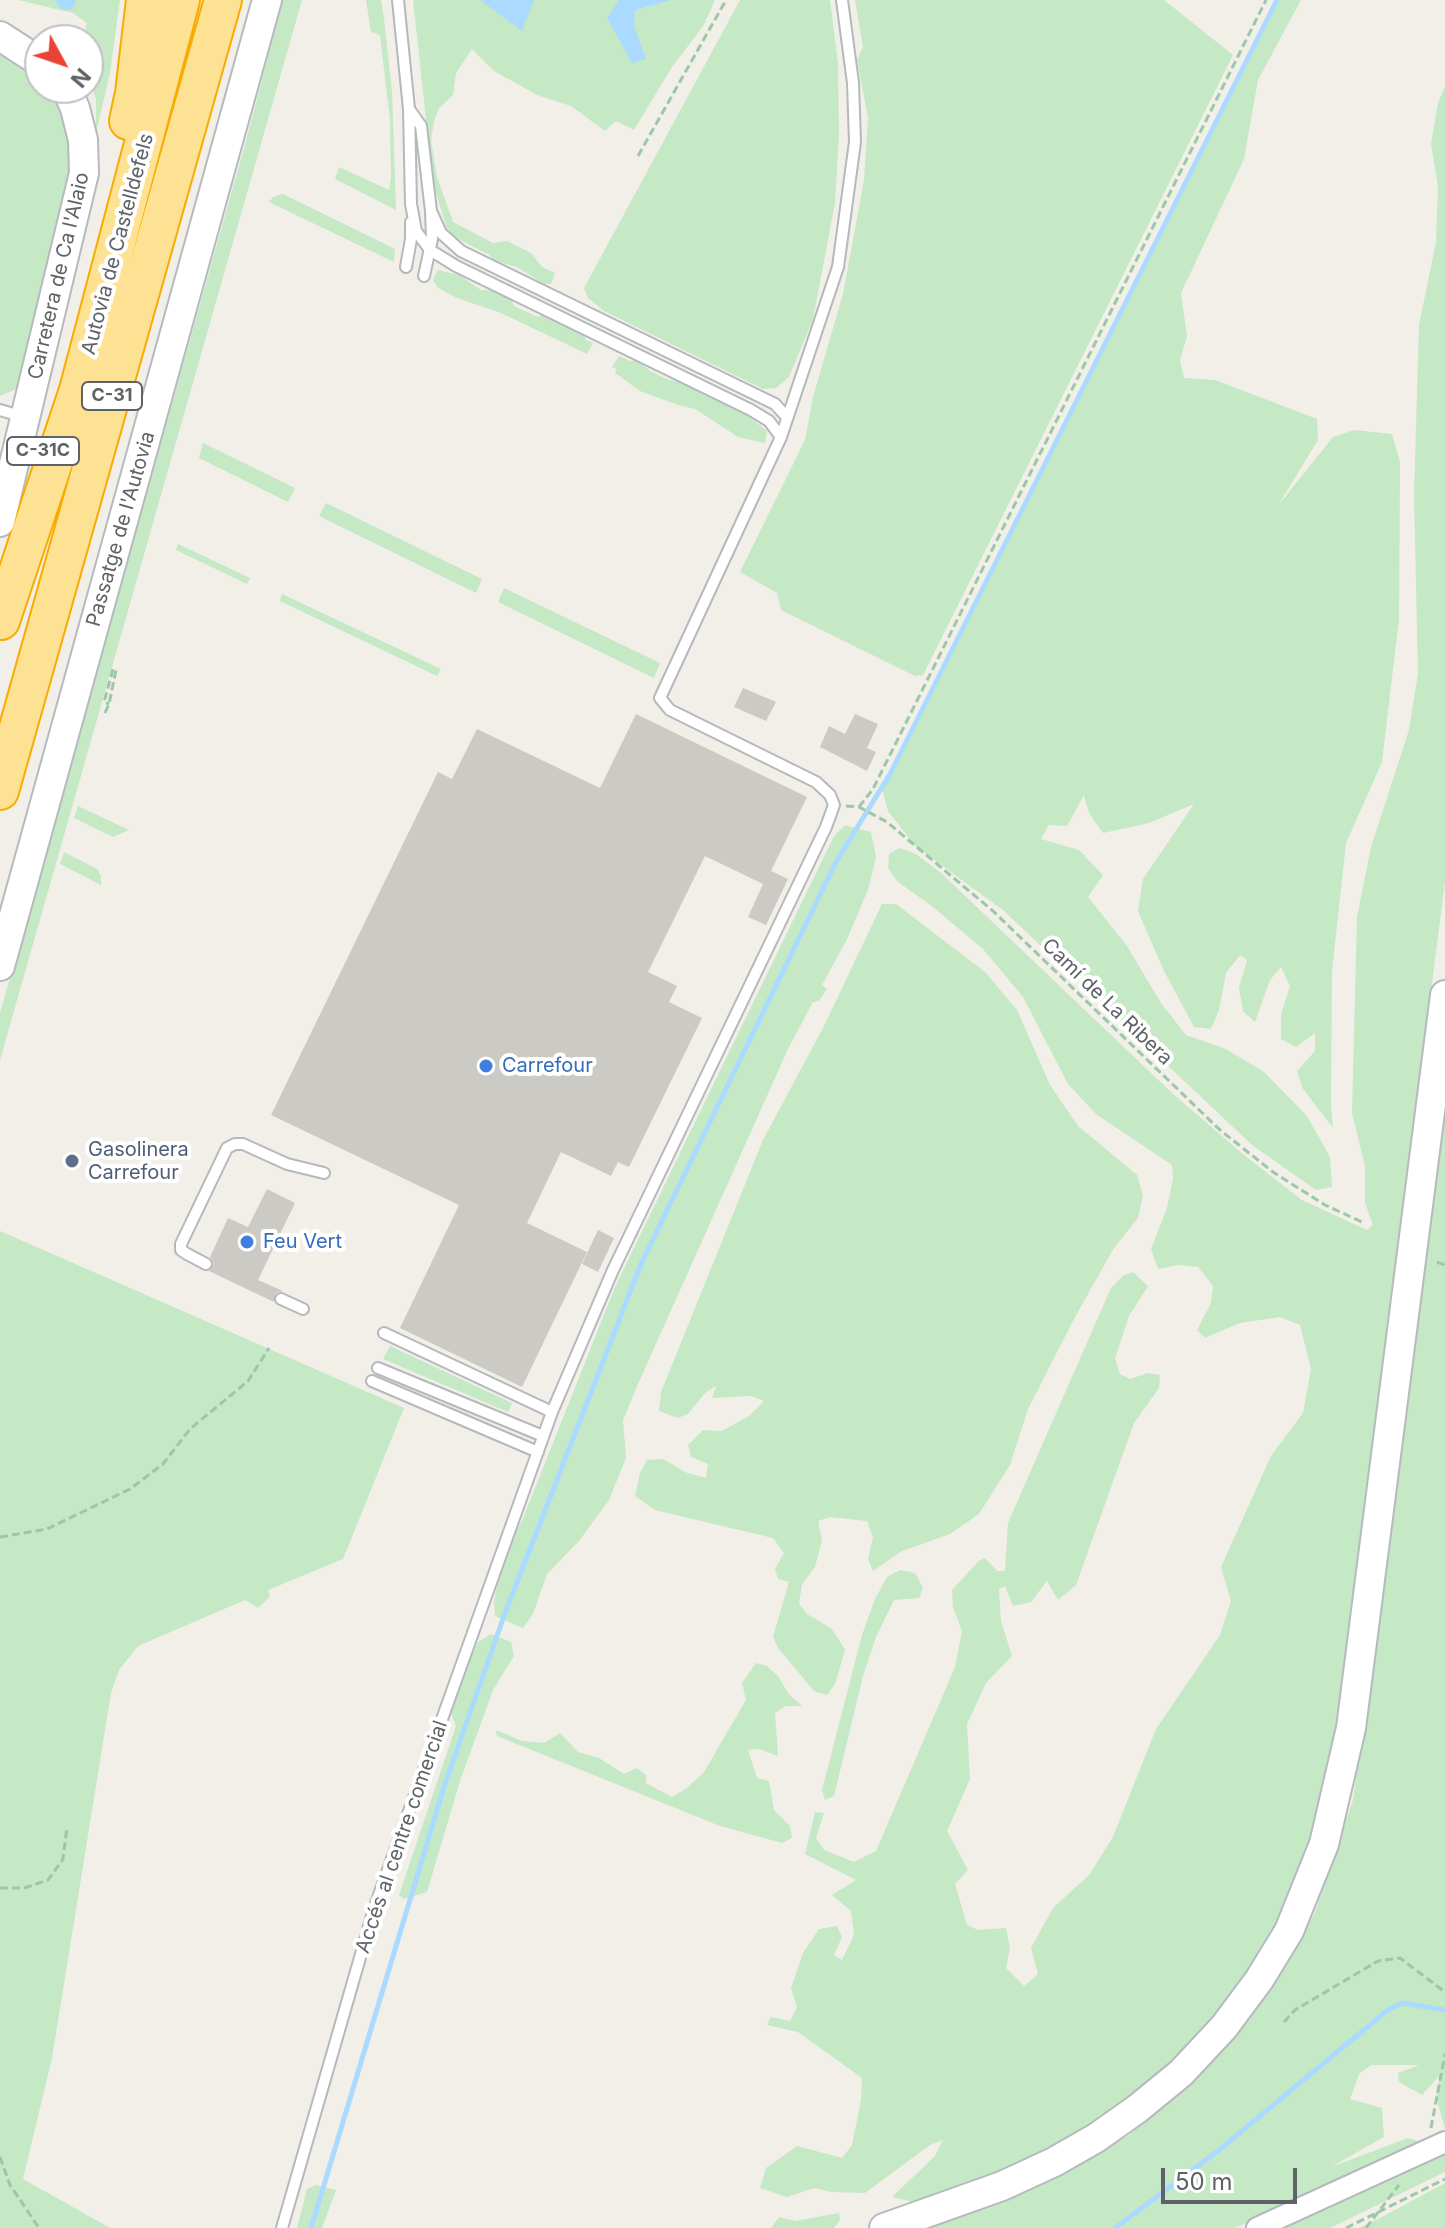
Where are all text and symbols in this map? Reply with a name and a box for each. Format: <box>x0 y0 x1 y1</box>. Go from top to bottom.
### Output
north arrow <box>24 24 104 104</box>
text: N <box>66 63 96 93</box>
street label: Autovia de Castelldefels <box>77 131 159 357</box>
street label: Carretera de Ca l'Alaio <box>23 170 95 382</box>
road number: C-31 <box>82 382 142 410</box>
street label: Passatge de l'Autovia <box>82 429 160 629</box>
road number: C-31C <box>7 437 79 465</box>
street label: Camí de La Ribera <box>1037 934 1177 1070</box>
place label: Carrefour <box>502 1054 593 1078</box>
marker: Carrefour <box>477 1057 495 1075</box>
place label: Gasolinera Carrefour <box>88 1138 189 1185</box>
marker: Gasolinera Carrefour <box>63 1152 81 1170</box>
place label: Feu Vert <box>263 1230 342 1254</box>
marker: Feu Vert <box>238 1233 256 1251</box>
street label: Accés al centre comercial <box>351 1718 453 1956</box>
scale bar <box>1165 2152 1301 2202</box>
text: 50 m <box>1175 2167 1233 2196</box>

